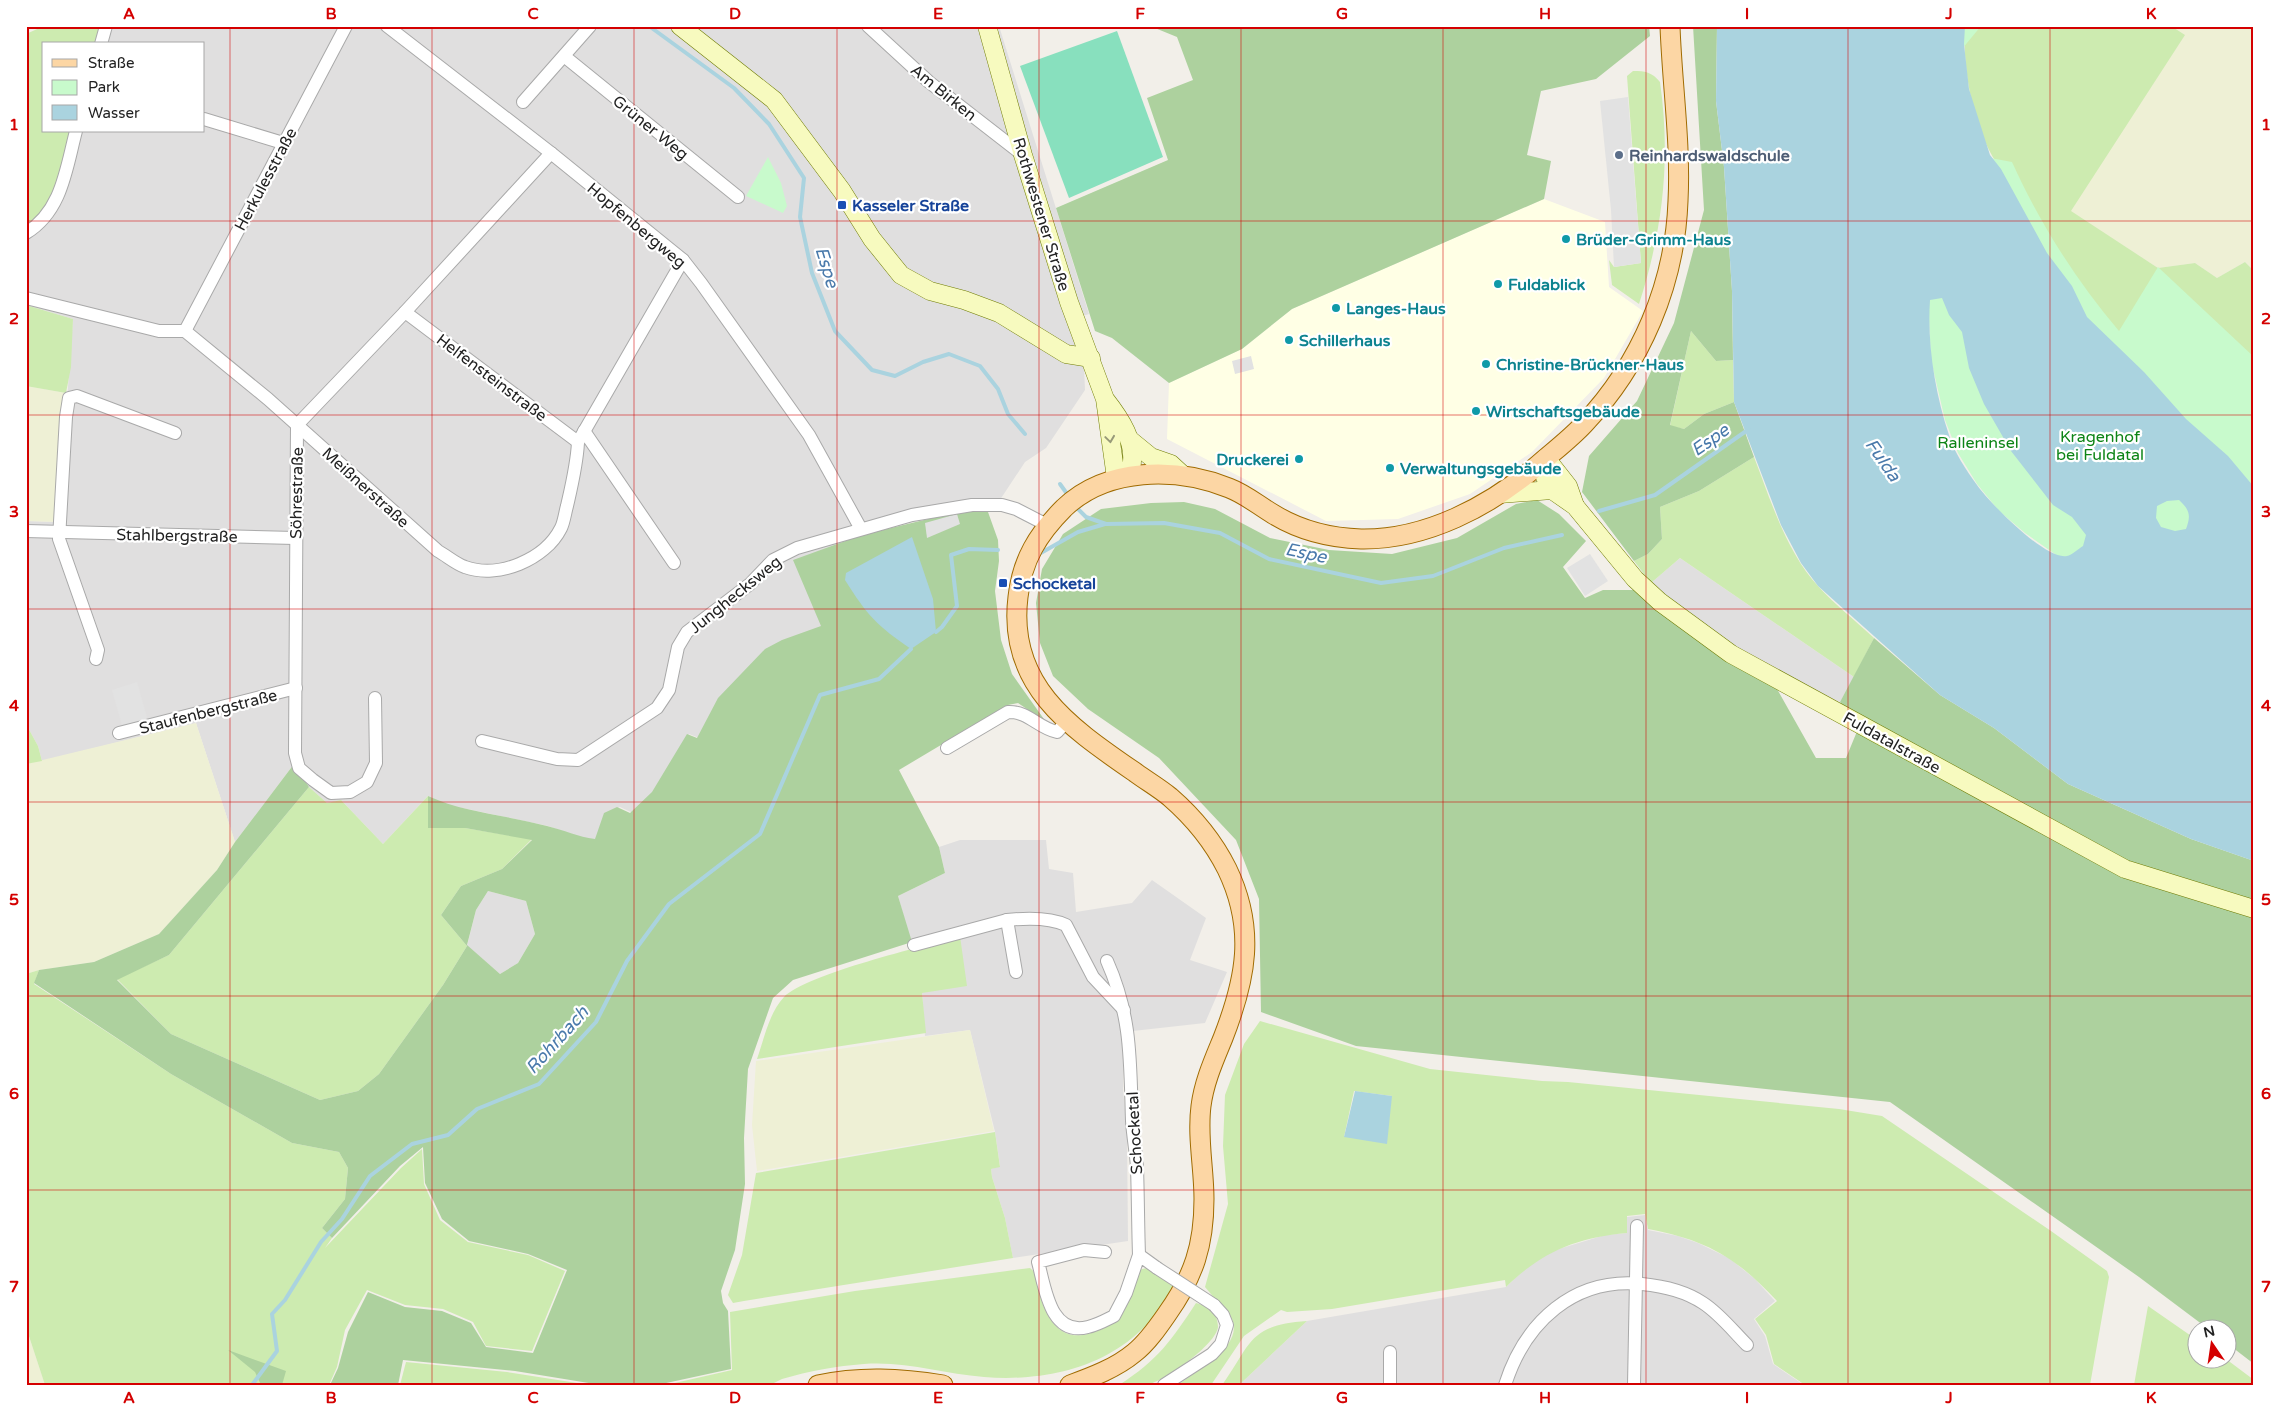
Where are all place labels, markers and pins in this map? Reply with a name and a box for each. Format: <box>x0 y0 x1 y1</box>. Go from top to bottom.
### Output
place label: Reinhardswaldschule <box>1629 146 1790 166</box>
marker: Reinhardswaldschule <box>1613 149 1625 161</box>
place label: Kasseler Straße <box>852 196 969 216</box>
marker: Kasseler Straße <box>836 199 848 211</box>
place label: Brüder-Grimm-Haus <box>1576 230 1732 250</box>
marker: Brüder-Grimm-Haus <box>1560 233 1572 245</box>
place label: Fuldablick <box>1508 275 1586 295</box>
marker: Fuldablick <box>1492 278 1504 290</box>
place label: Langes-Haus <box>1346 299 1446 319</box>
marker: Langes-Haus <box>1330 302 1342 314</box>
place label: Schillerhaus <box>1299 331 1391 351</box>
marker: Schillerhaus <box>1283 334 1295 346</box>
place label: Christine-Brückner-Haus <box>1496 355 1684 375</box>
marker: Christine-Brückner-Haus <box>1480 358 1492 370</box>
place label: Wirtschaftsgebäude <box>1486 402 1640 422</box>
marker: Wirtschaftsgebäude <box>1470 405 1482 417</box>
place label: Druckerei <box>1216 450 1289 470</box>
marker: Druckerei <box>1293 453 1305 465</box>
place label: Verwaltungsgebäude <box>1400 459 1561 479</box>
marker: Verwaltungsgebäude <box>1384 462 1396 474</box>
place label: Schocketal <box>1013 574 1096 594</box>
marker: Schocketal <box>997 577 1009 589</box>

